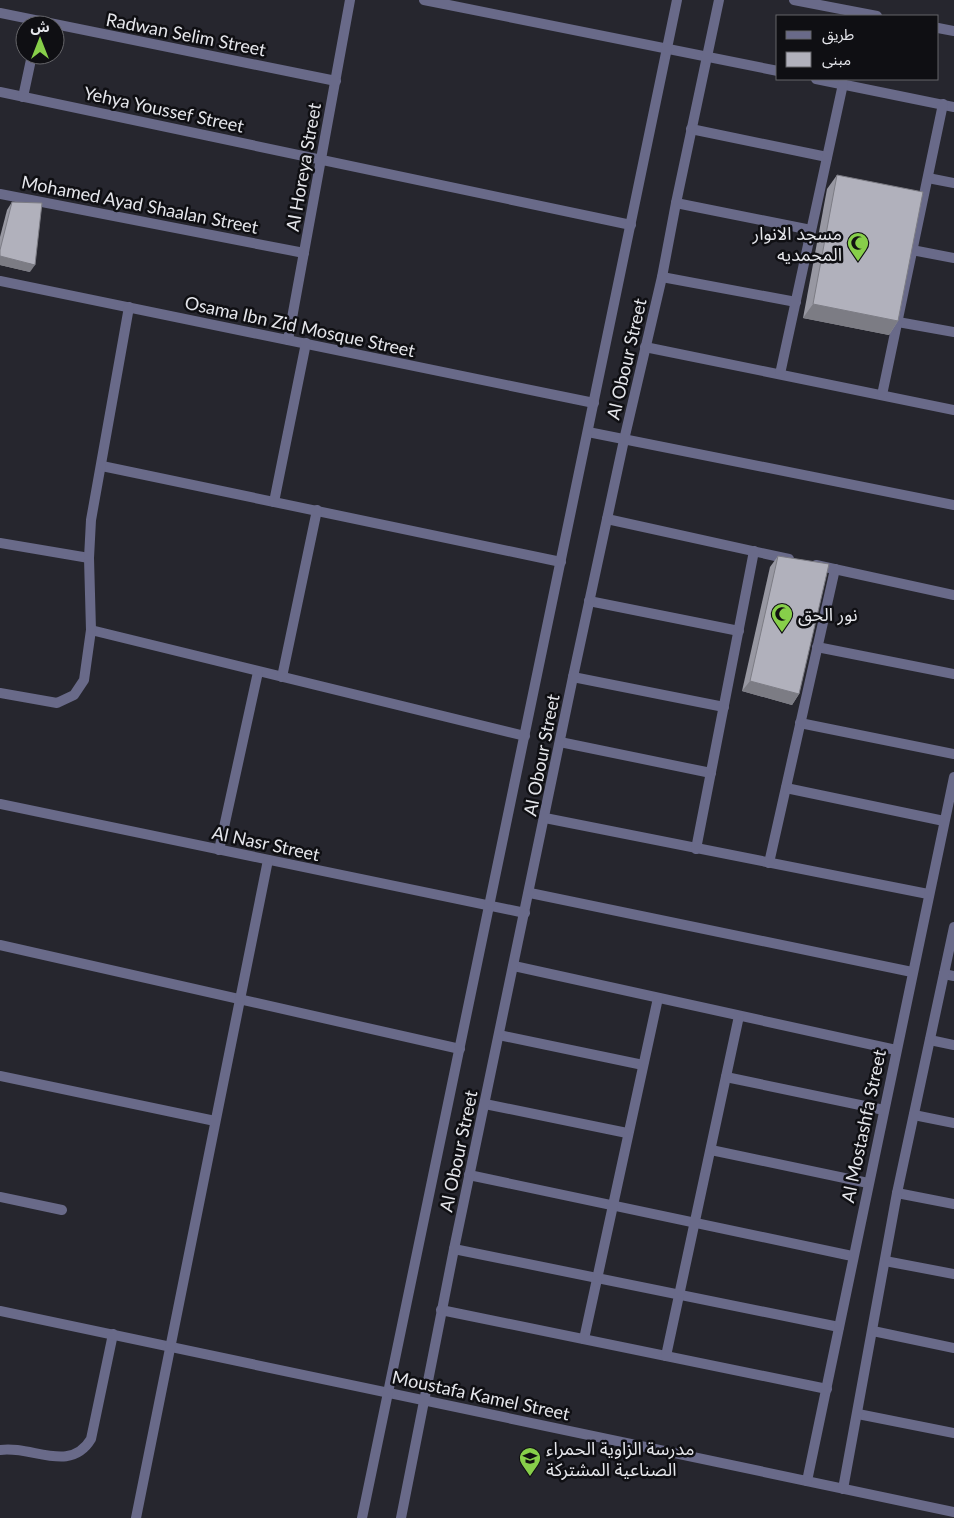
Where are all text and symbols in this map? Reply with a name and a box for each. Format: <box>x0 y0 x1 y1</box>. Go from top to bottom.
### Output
street label: Radwan Selim Street <box>104 8 268 60</box>
north arrow <box>15 15 65 65</box>
legend <box>776 15 939 80</box>
text: ش <box>30 18 50 35</box>
text: طريق <box>822 25 854 45</box>
text: مبنى <box>822 50 851 69</box>
street label: Yehya Youssef Street <box>82 81 247 137</box>
street label: Al Horeya Street <box>281 100 325 233</box>
street label: Mohamed Ayad Shaalan Street <box>20 170 261 238</box>
place label: مسجد الانوار المحمديه <box>752 222 842 265</box>
mosque icon: مسجد الانوار المحمديه <box>846 231 870 262</box>
street label: Osama Ibn Zid Mosque Street <box>183 291 418 361</box>
street label: Al Obour Street <box>601 296 651 422</box>
mosque icon: نور الحق <box>770 602 794 633</box>
place label: نور الحق <box>798 603 858 626</box>
street label: Al Obour Street <box>518 692 564 818</box>
street label: Al Nasr Street <box>210 821 322 865</box>
street label: Al Mostashfa Street <box>836 1047 890 1204</box>
street label: Al Obour Street <box>434 1088 482 1214</box>
street label: Moustafa Kamel Street <box>390 1365 572 1425</box>
place label: مدرسة الزاوية الحمراء الصناعية المشتركة <box>546 1437 694 1481</box>
school or university icon: مدرسة الزاوية الحمراء الصناعية المشتركة <box>518 1446 542 1477</box>

